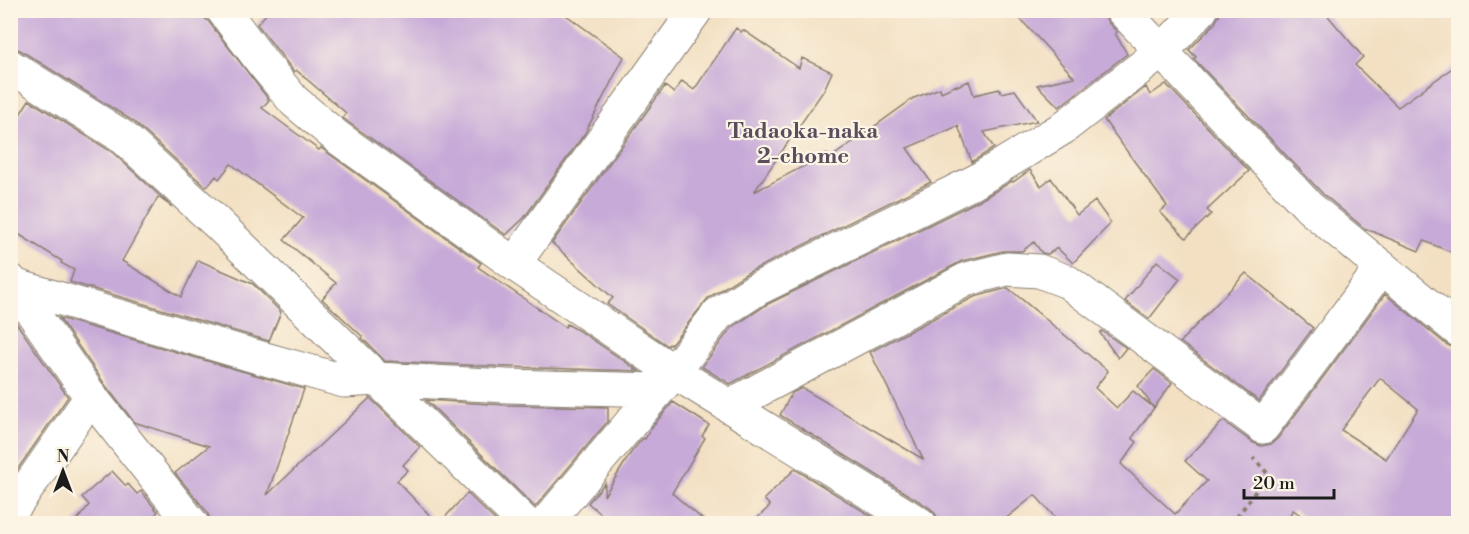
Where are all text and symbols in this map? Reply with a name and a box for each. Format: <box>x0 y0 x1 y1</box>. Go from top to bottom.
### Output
district label: Tadaoka-naka 2-chome <box>728 118 879 170</box>
north arrow <box>33 441 93 501</box>
text: N <box>57 447 70 467</box>
scale bar <box>1244 462 1334 500</box>
text: 20 m <box>1253 472 1295 495</box>

